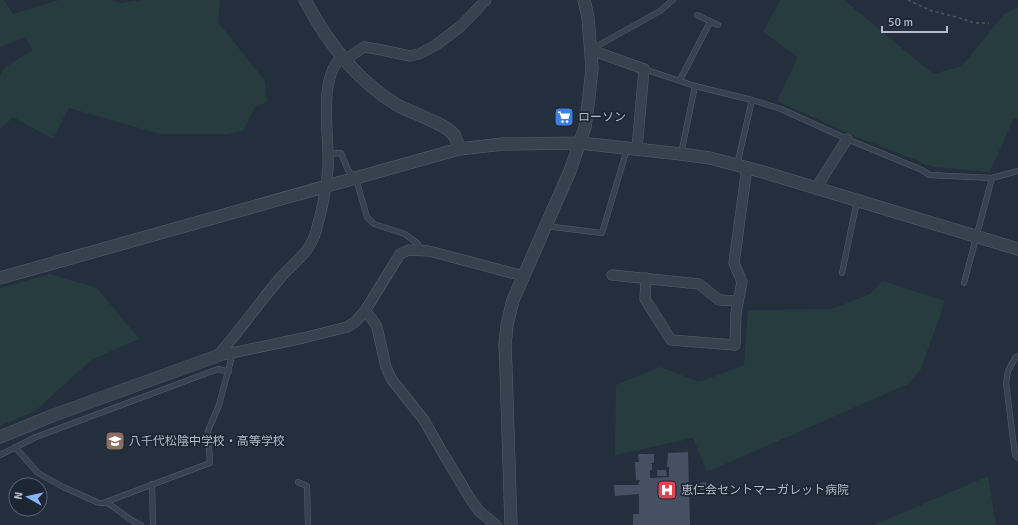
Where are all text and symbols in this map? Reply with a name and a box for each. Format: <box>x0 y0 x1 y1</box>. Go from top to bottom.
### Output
scale bar <box>882 8 947 34</box>
text: 50 m <box>888 15 913 30</box>
supermarket icon: ローソン <box>553 106 575 128</box>
place label: ローソン <box>578 110 626 125</box>
school or university icon: 八千代松陰中学校・高等学校 <box>104 430 126 452</box>
place label: 八千代松陰中学校・高等学校 <box>129 434 285 449</box>
north arrow <box>8 477 48 517</box>
hospital icon: 恵仁会セントマーガレット病院 <box>656 479 678 501</box>
place label: 恵仁会セントマーガレット病院 <box>681 483 849 498</box>
text: N <box>12 491 26 500</box>

